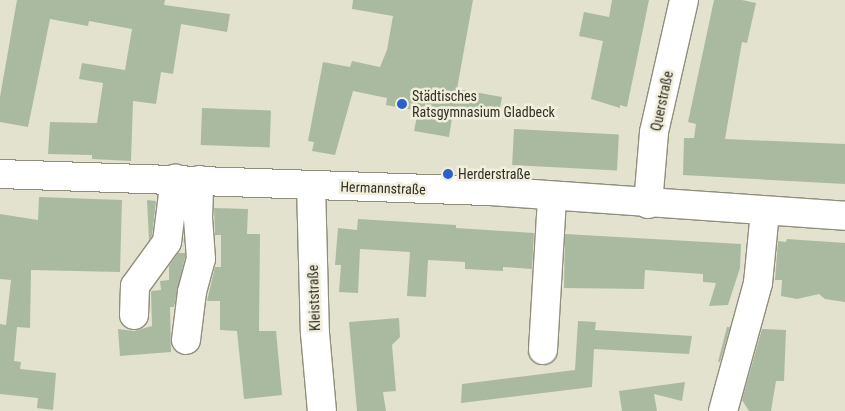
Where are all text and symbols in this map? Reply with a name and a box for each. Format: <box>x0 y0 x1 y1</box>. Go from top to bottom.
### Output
street label: Querstraße <box>647 69 677 133</box>
place label: Städtisches Ratsgymnasium Gladbeck <box>412 88 555 120</box>
marker: Städtisches Ratsgymnasium Gladbeck <box>396 98 408 110</box>
place label: Herderstraße <box>458 166 530 182</box>
marker: Herderstraße <box>442 168 454 180</box>
street label: Hermannstraße <box>340 178 426 198</box>
street label: Kleiststraße <box>304 265 324 331</box>

